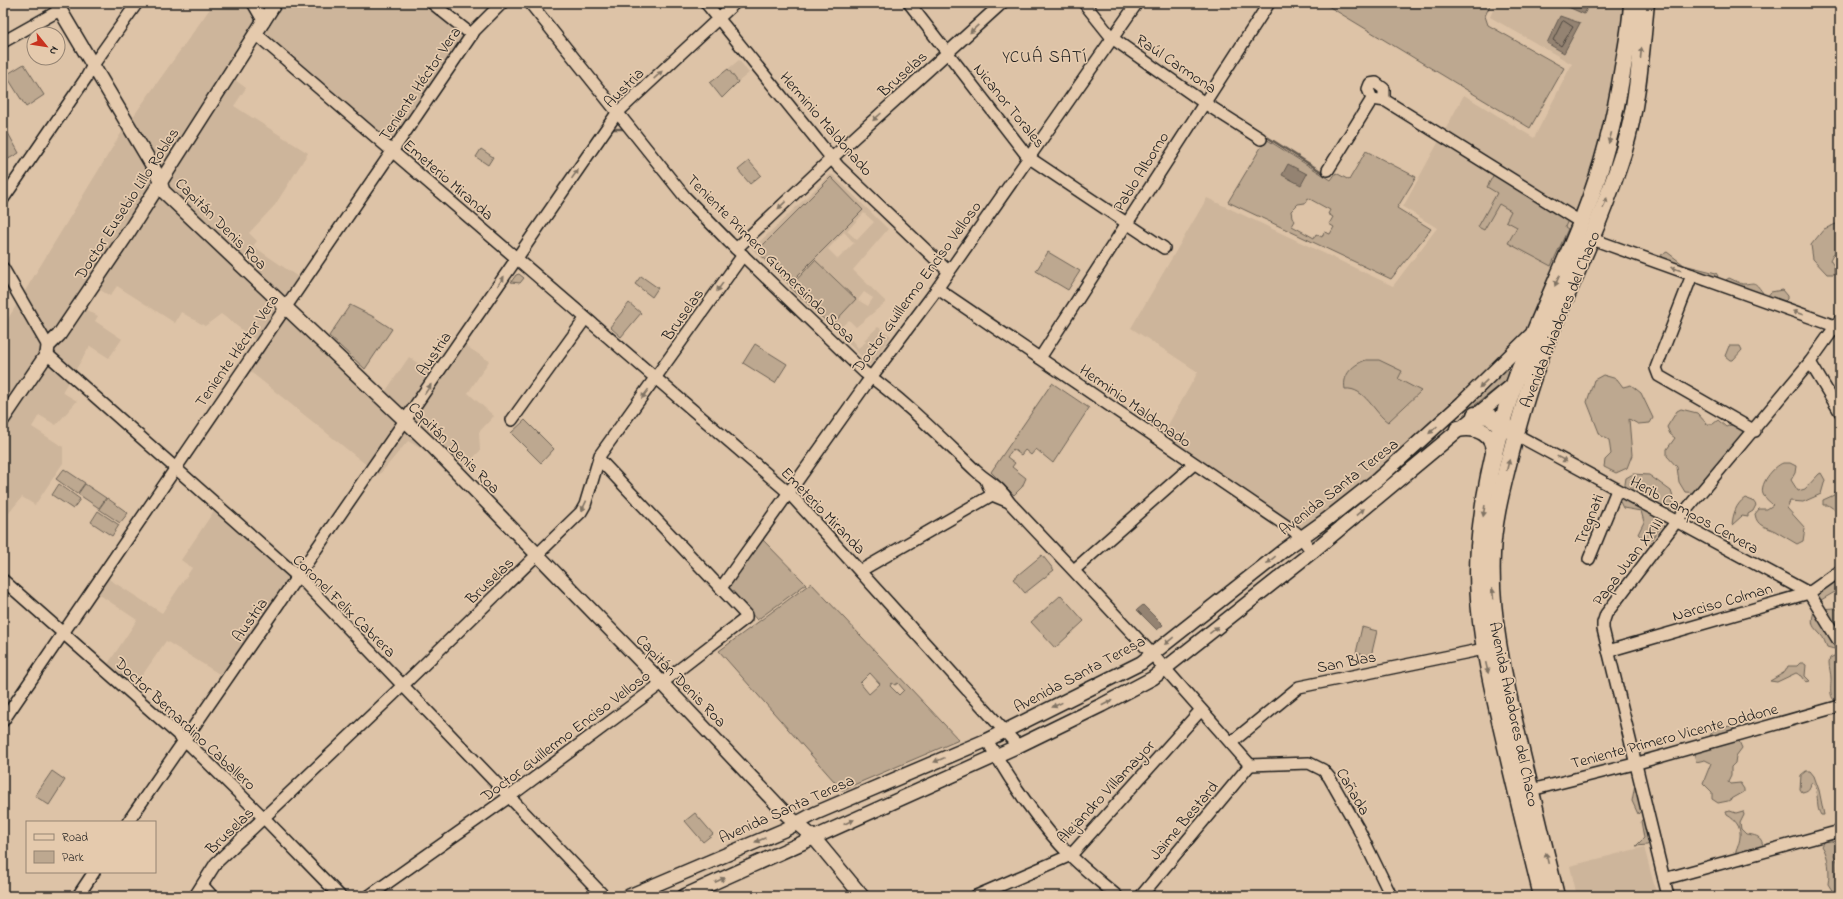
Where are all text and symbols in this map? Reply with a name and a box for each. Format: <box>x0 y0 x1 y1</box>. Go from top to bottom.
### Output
street label: Teniente Héctor Vera <box>373 22 468 146</box>
one-way arrow <box>969 25 979 34</box>
north arrow <box>26 26 66 66</box>
street label: Raúl Carmona <box>1131 29 1221 101</box>
text: N <box>45 43 63 58</box>
district label: YCUÁ SATÍ <box>1002 45 1088 70</box>
street label: Bruselas <box>872 46 934 104</box>
one-way arrow <box>1638 47 1644 60</box>
street label: Nicanor Torales <box>967 59 1050 154</box>
street label: Austria <box>599 63 650 114</box>
street label: Herminio Maldonado <box>773 67 878 182</box>
one-way arrow <box>653 70 663 80</box>
one-way arrow <box>872 112 883 121</box>
street label: Doctor Eusebio Lillo Robles <box>69 123 186 286</box>
street label: Pablo Alborno <box>1108 127 1176 217</box>
one-way arrow <box>1606 132 1612 144</box>
street label: Emeterio Miranda <box>397 134 498 227</box>
one-way arrow <box>571 169 579 179</box>
street label: Teniente Primero Gumersindo Sosa <box>680 169 861 350</box>
street label: Capitán Denis Roa <box>169 173 272 276</box>
street label: Doctor Guillermo Enciso Velloso <box>846 196 988 379</box>
one-way arrow <box>1602 196 1608 208</box>
one-way arrow <box>777 200 787 210</box>
street label: Avenida Aviadores del Chaco <box>1514 228 1607 412</box>
one-way arrow <box>1670 266 1682 272</box>
one-way arrow <box>1554 275 1560 287</box>
one-way arrow <box>497 276 505 286</box>
one-way arrow <box>716 282 724 293</box>
street label: Bruselas <box>656 284 711 347</box>
street label: Teniente Héctor Vera <box>190 290 286 413</box>
one-way arrow <box>1792 310 1804 316</box>
street label: Austria <box>411 327 458 381</box>
street label: Herminio Maldonado <box>1074 359 1196 454</box>
one-way arrow <box>1478 379 1488 388</box>
one-way arrow <box>424 383 432 394</box>
one-way arrow <box>641 388 650 399</box>
street label: Capitán Denis Roa <box>402 397 505 500</box>
one-way arrow <box>1428 425 1438 434</box>
street label: Avenida Santa Teresa <box>1274 433 1404 542</box>
one-way arrow <box>1556 456 1567 463</box>
one-way arrow <box>1505 459 1511 472</box>
street label: Emeterio Miranda <box>774 462 871 561</box>
street label: Herib Campos Cervera <box>1625 470 1763 561</box>
street label: Tregnati <box>1569 490 1611 549</box>
one-way arrow <box>581 500 587 512</box>
one-way arrow <box>1480 505 1486 517</box>
one-way arrow <box>1355 507 1366 516</box>
street label: Papa Juan XXIII <box>1587 513 1670 612</box>
street label: Coronel Felix Cabrera <box>286 549 401 664</box>
street label: Bruselas <box>460 552 520 611</box>
one-way arrow <box>1265 556 1276 565</box>
street label: Narciso Colman <box>1670 577 1776 629</box>
one-way arrow <box>1489 588 1496 600</box>
street label: Austria <box>227 593 275 647</box>
street label: Avenida Aviadores del Chaco <box>1482 620 1544 809</box>
one-way arrow <box>1208 625 1219 634</box>
street label: Capitán Denis Roa <box>630 629 732 734</box>
street label: Avenida Santa Teresa <box>1010 630 1150 720</box>
one-way arrow <box>1164 637 1175 646</box>
street label: San Blas <box>1315 645 1378 680</box>
street label: Doctor Bernardino Caballero <box>107 651 261 797</box>
one-way arrow <box>1485 662 1491 674</box>
street label: Doctor Guillermo Enciso Velloso <box>476 665 656 809</box>
street label: Teniente Primero Vicente Oddone <box>1568 697 1782 776</box>
one-way arrow <box>1101 699 1113 706</box>
one-way arrow <box>1051 702 1062 709</box>
street label: Alejandro Villamayor <box>1052 735 1161 850</box>
one-way arrow <box>932 758 944 764</box>
street label: Cañada <box>1329 764 1376 820</box>
street label: Avenida Santa Teresa <box>715 769 858 851</box>
street label: Jaime Bestard <box>1144 776 1225 866</box>
street label: Bruselas <box>200 802 260 861</box>
one-way arrow <box>844 819 855 825</box>
legend <box>26 821 156 873</box>
text: Road <box>62 829 88 847</box>
one-way arrow <box>754 836 766 843</box>
text: Park <box>62 849 84 867</box>
one-way arrow <box>1543 852 1549 864</box>
one-way arrow <box>714 877 725 883</box>

